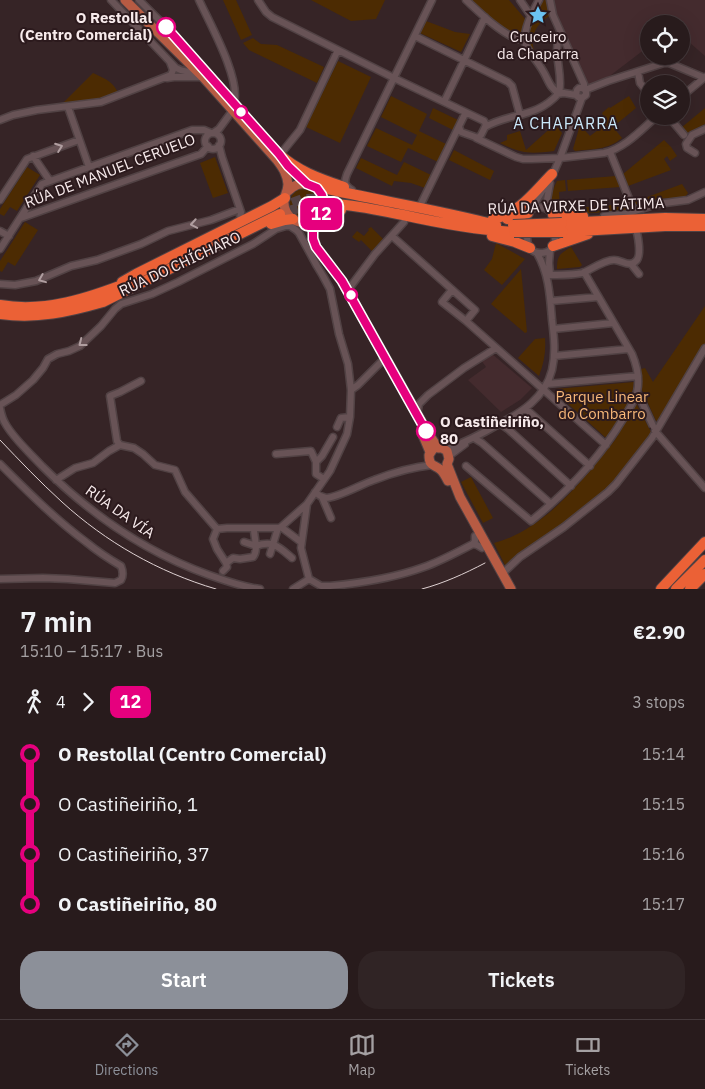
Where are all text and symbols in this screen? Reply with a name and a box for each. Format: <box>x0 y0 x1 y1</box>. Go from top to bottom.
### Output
place icon: Cruceiro da Chaparra <box>527 4 549 26</box>
place label: O Restollal (Centro Comercial) <box>20 8 152 44</box>
map controls <box>640 15 690 125</box>
button: locate <box>640 15 690 65</box>
marker: O Restollal (Centro Comercial) <box>156 17 176 37</box>
place label: Cruceiro da Chaparra <box>497 27 579 63</box>
button: layers <box>640 75 690 125</box>
unlabelled marker <box>234 105 248 119</box>
district label: A CHAPARRA <box>513 113 619 133</box>
street label: RÚA DE MANUEL CERUELO <box>22 129 198 212</box>
one-way arrow <box>54 143 63 153</box>
street label: RÚA DA VIRXE DE FÁTIMA <box>487 193 665 218</box>
line badge: 12 <box>298 198 344 230</box>
text: 12 <box>310 202 332 225</box>
one-way arrow <box>189 219 198 229</box>
street label: RÚA DO CHÍCHARO <box>116 227 244 300</box>
one-way arrow <box>38 273 46 283</box>
unlabelled marker <box>344 288 358 302</box>
one-way arrow <box>78 338 87 347</box>
park label: Parque Linear do Combarro <box>556 387 649 423</box>
place label: O Castiñeiriño, 80 <box>440 412 544 448</box>
marker: O Castiñeiriño, 80 <box>416 421 436 441</box>
street label: RÚA DA VÍA <box>82 481 159 543</box>
text: 7 min <box>20 603 92 640</box>
text: €2.90 <box>633 620 685 644</box>
text: 15:10 – 15:17 · Bus <box>20 641 163 661</box>
icon: walk <box>20 688 48 716</box>
icon: forward <box>74 688 102 716</box>
text: 12 <box>120 690 141 713</box>
text: 4 <box>56 692 66 712</box>
text: 3 stops <box>632 692 685 712</box>
text: O Restollal (Centro Comercial) <box>58 742 326 766</box>
text: 15:14 <box>642 744 685 764</box>
text: O Castiñeiriño, 1 <box>58 792 198 816</box>
text: 15:15 <box>642 794 685 814</box>
text: O Castiñeiriño, 37 <box>58 842 210 866</box>
text: 15:16 <box>642 844 685 864</box>
text: O Castiñeiriño, 80 <box>58 892 217 916</box>
text: 15:17 <box>642 894 685 914</box>
button: Start <box>20 951 348 1009</box>
button: Tickets <box>358 951 685 1009</box>
tab: Directions <box>95 1031 158 1079</box>
tab: Map <box>348 1031 376 1079</box>
tab: Tickets <box>565 1031 610 1079</box>

